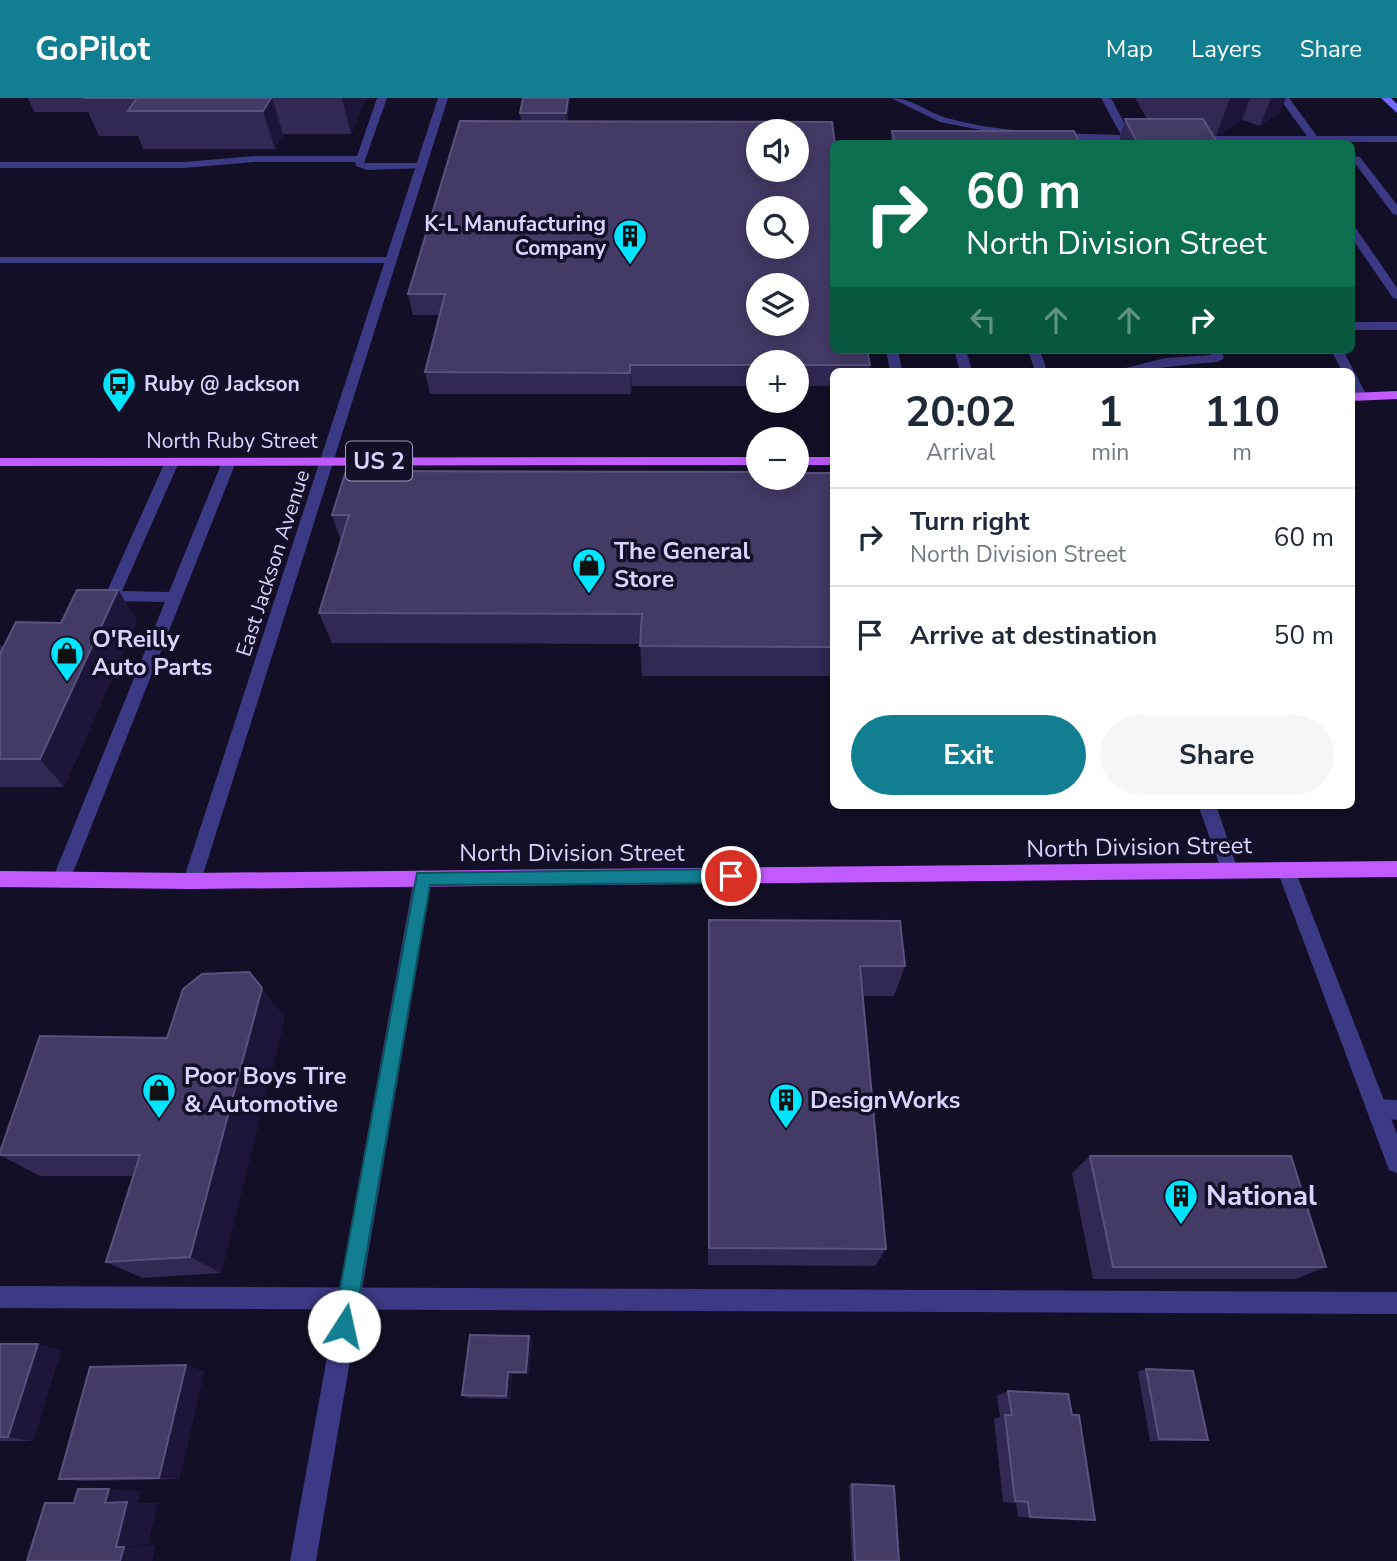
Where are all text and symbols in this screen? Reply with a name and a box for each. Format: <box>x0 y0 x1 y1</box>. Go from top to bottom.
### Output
text: GoPilot <box>35 27 150 72</box>
text: Map <box>1106 33 1153 65</box>
text: Layers <box>1191 33 1262 65</box>
text: Share <box>1300 33 1362 65</box>
map controls <box>746 119 809 490</box>
button: sound <box>746 119 809 182</box>
text: 60 m <box>966 158 1081 225</box>
icon: right <box>851 168 942 259</box>
button: search <box>746 196 809 259</box>
place label: K-L Manufacturing Company <box>424 210 607 262</box>
building icon: K-L Manufacturing Company <box>611 217 649 266</box>
text: North Division Street <box>966 222 1267 265</box>
button: layers <box>746 273 809 336</box>
icon: left <box>964 301 1002 339</box>
icon: ahead <box>1037 301 1075 339</box>
icon: ahead <box>1110 301 1148 339</box>
icon: right <box>1183 301 1221 339</box>
button: + <box>746 350 809 413</box>
bus stop icon: Ruby @ Jackson <box>100 365 138 414</box>
place label: Ruby @ Jackson <box>144 370 300 398</box>
text: 20:02 <box>905 384 1016 441</box>
text: 1 <box>1098 384 1123 441</box>
text: 110 <box>1204 384 1280 441</box>
street label: North Ruby Street <box>146 427 318 455</box>
button: − <box>746 427 809 490</box>
text: Arrival <box>926 437 995 468</box>
text: min <box>1091 437 1129 468</box>
text: m <box>1232 437 1252 468</box>
road number: US 2 <box>346 442 412 480</box>
street label: East Jackson Avenue <box>230 466 316 660</box>
text: Turn right <box>910 504 1029 539</box>
icon: right <box>851 518 889 556</box>
text: 60 m <box>1274 520 1334 555</box>
place label: The General Store <box>614 535 751 595</box>
text: North Division Street <box>910 539 1126 570</box>
shop icon: The General Store <box>570 546 608 595</box>
icon: arrive <box>851 616 889 654</box>
text: Arrive at destination <box>910 618 1157 653</box>
text: 50 m <box>1274 618 1334 653</box>
place label: O'Reilly Auto Parts <box>92 623 212 683</box>
shop icon: O'Reilly Auto Parts <box>48 634 86 683</box>
button: Exit <box>851 715 1086 795</box>
button: Share <box>1100 715 1334 795</box>
street label: North Division Street <box>1026 829 1253 865</box>
street label: North Division Street <box>459 837 685 869</box>
pin <box>701 846 761 906</box>
icon: arrive <box>712 857 750 895</box>
place label: Poor Boys Tire & Automotive <box>184 1060 347 1120</box>
shop icon: Poor Boys Tire & Automotive <box>140 1071 178 1120</box>
building icon: DesignWorks <box>767 1081 805 1130</box>
place label: DesignWorks <box>810 1084 960 1116</box>
building icon: National <box>1162 1177 1200 1226</box>
place label: National <box>1206 1177 1317 1215</box>
position arrow <box>307 1289 381 1363</box>

